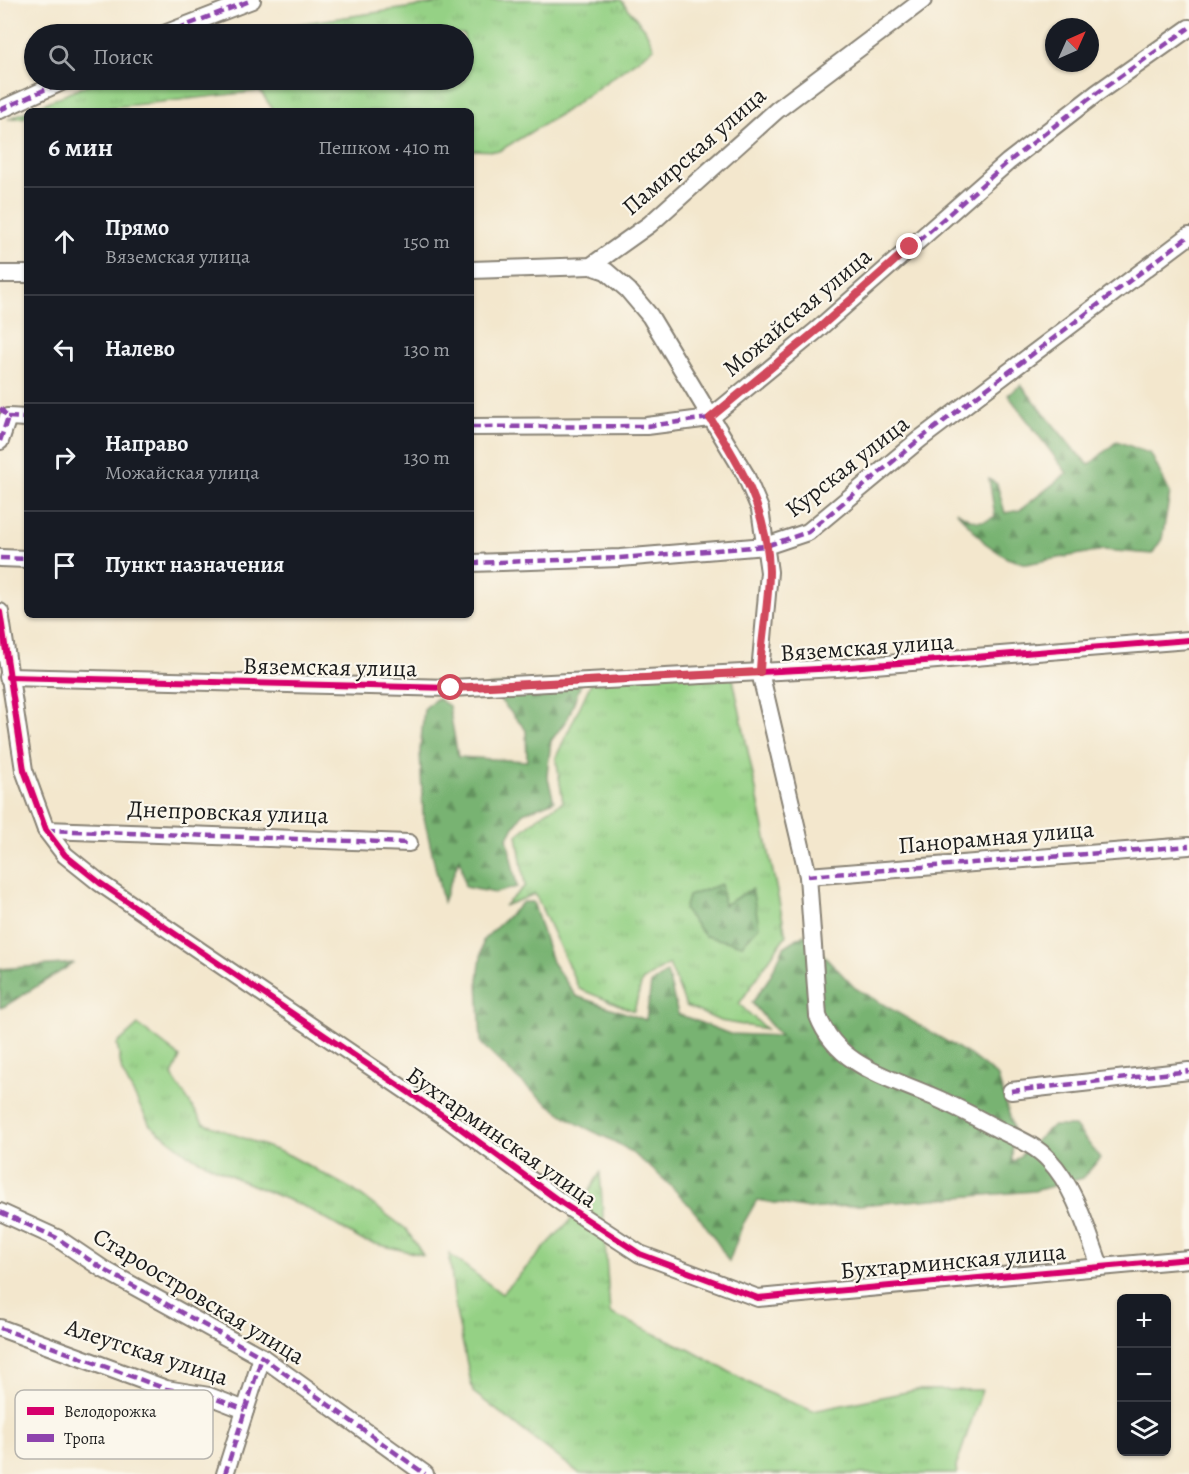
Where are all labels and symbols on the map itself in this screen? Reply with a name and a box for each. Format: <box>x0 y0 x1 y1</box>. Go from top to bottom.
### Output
north arrow <box>1045 18 1099 72</box>
street label: Памирская улица <box>615 79 773 223</box>
route end <box>896 233 922 259</box>
street label: Можайская улица <box>716 240 878 384</box>
street label: Курская улица <box>778 407 916 525</box>
street label: Вяземская улица <box>779 625 955 669</box>
street label: Вяземская улица <box>243 649 417 685</box>
route start <box>437 674 463 700</box>
street label: Днепровская улица <box>127 793 329 831</box>
street label: Панорамная улица <box>897 813 1095 861</box>
street label: Бухтарминская улица <box>400 1059 604 1215</box>
street label: Староостровская улица <box>87 1220 311 1372</box>
street label: Бухтарминская улица <box>839 1235 1067 1287</box>
street label: Алеутская улица <box>61 1310 233 1393</box>
legend <box>15 1390 213 1459</box>
text: Велодорожка <box>64 1401 157 1423</box>
text: Тропа <box>64 1428 106 1450</box>

